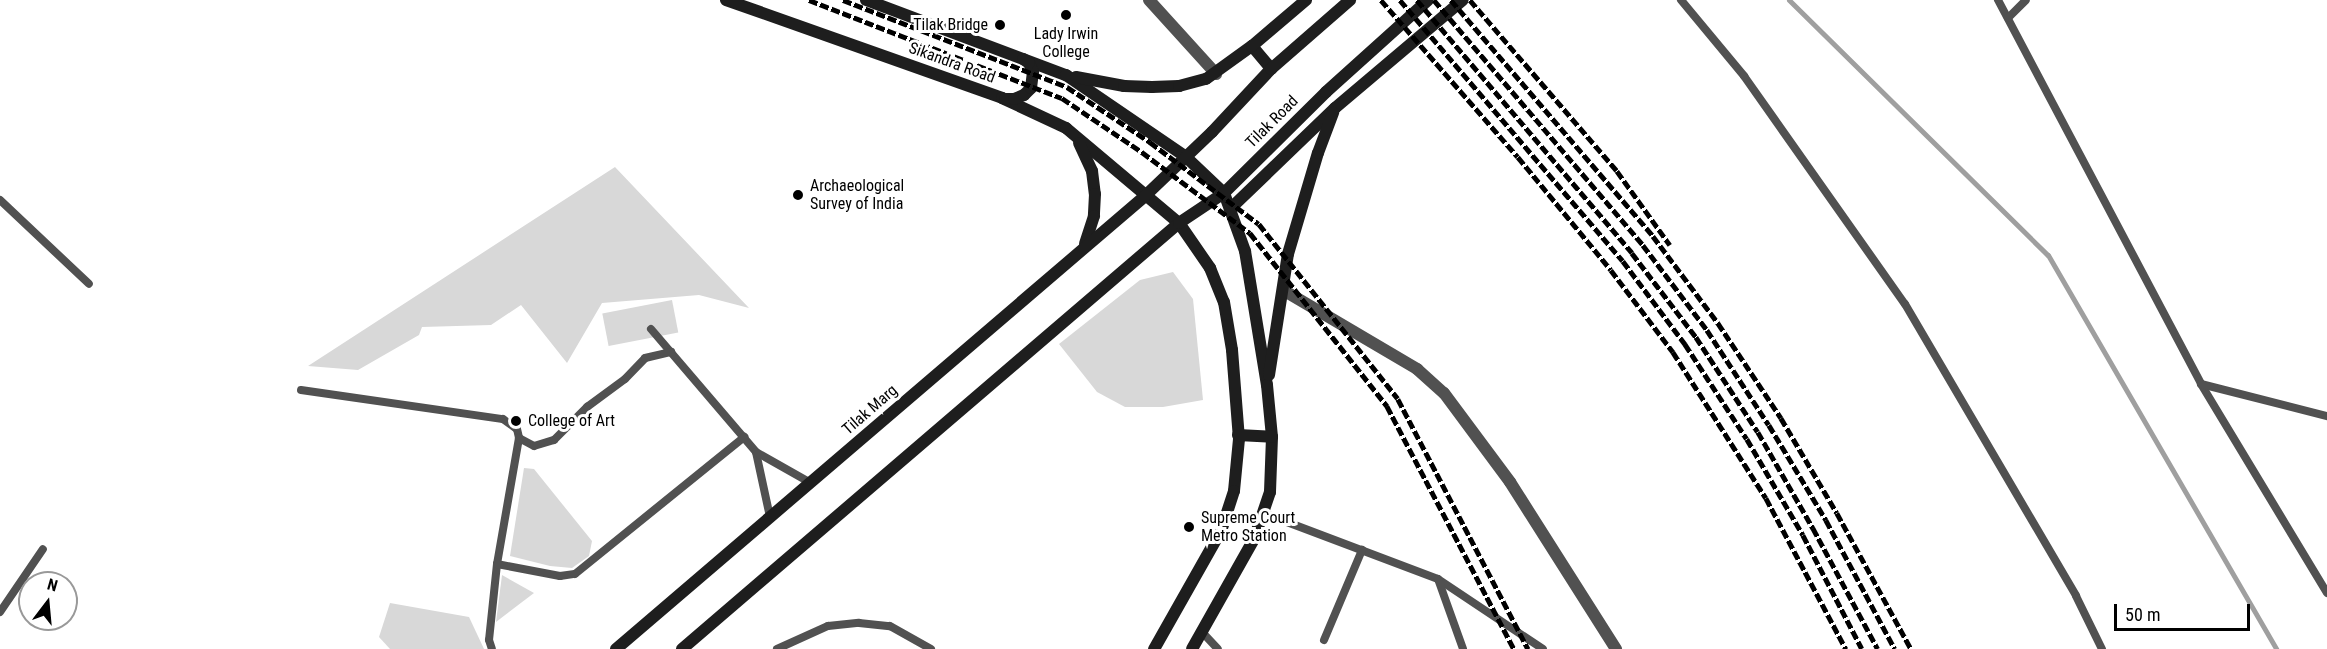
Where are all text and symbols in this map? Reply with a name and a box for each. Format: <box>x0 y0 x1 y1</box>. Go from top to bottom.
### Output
marker: Lady Irwin College <box>1059 8 1073 22</box>
place label: Tilak Bridge <box>913 15 988 35</box>
marker: Tilak Bridge <box>993 18 1007 32</box>
place label: Lady Irwin College <box>1034 24 1098 62</box>
street label: Sikandra Road <box>906 38 998 88</box>
street label: Tilak Road <box>1242 92 1302 152</box>
place label: Archaeological Survey of India <box>810 176 904 214</box>
marker: Archaeological Survey of India <box>791 188 805 202</box>
street label: Tilak Marg <box>839 381 901 439</box>
place label: College of Art <box>528 411 615 431</box>
marker: College of Art <box>509 414 523 428</box>
place label: Supreme Court‌ Metro Station <box>1201 508 1295 546</box>
marker: Supreme Court‌ Metro Station <box>1182 520 1196 534</box>
north arrow <box>18 571 78 631</box>
text: N <box>45 575 60 596</box>
scale bar <box>2117 592 2254 630</box>
text: 50 m <box>2125 604 2160 625</box>

